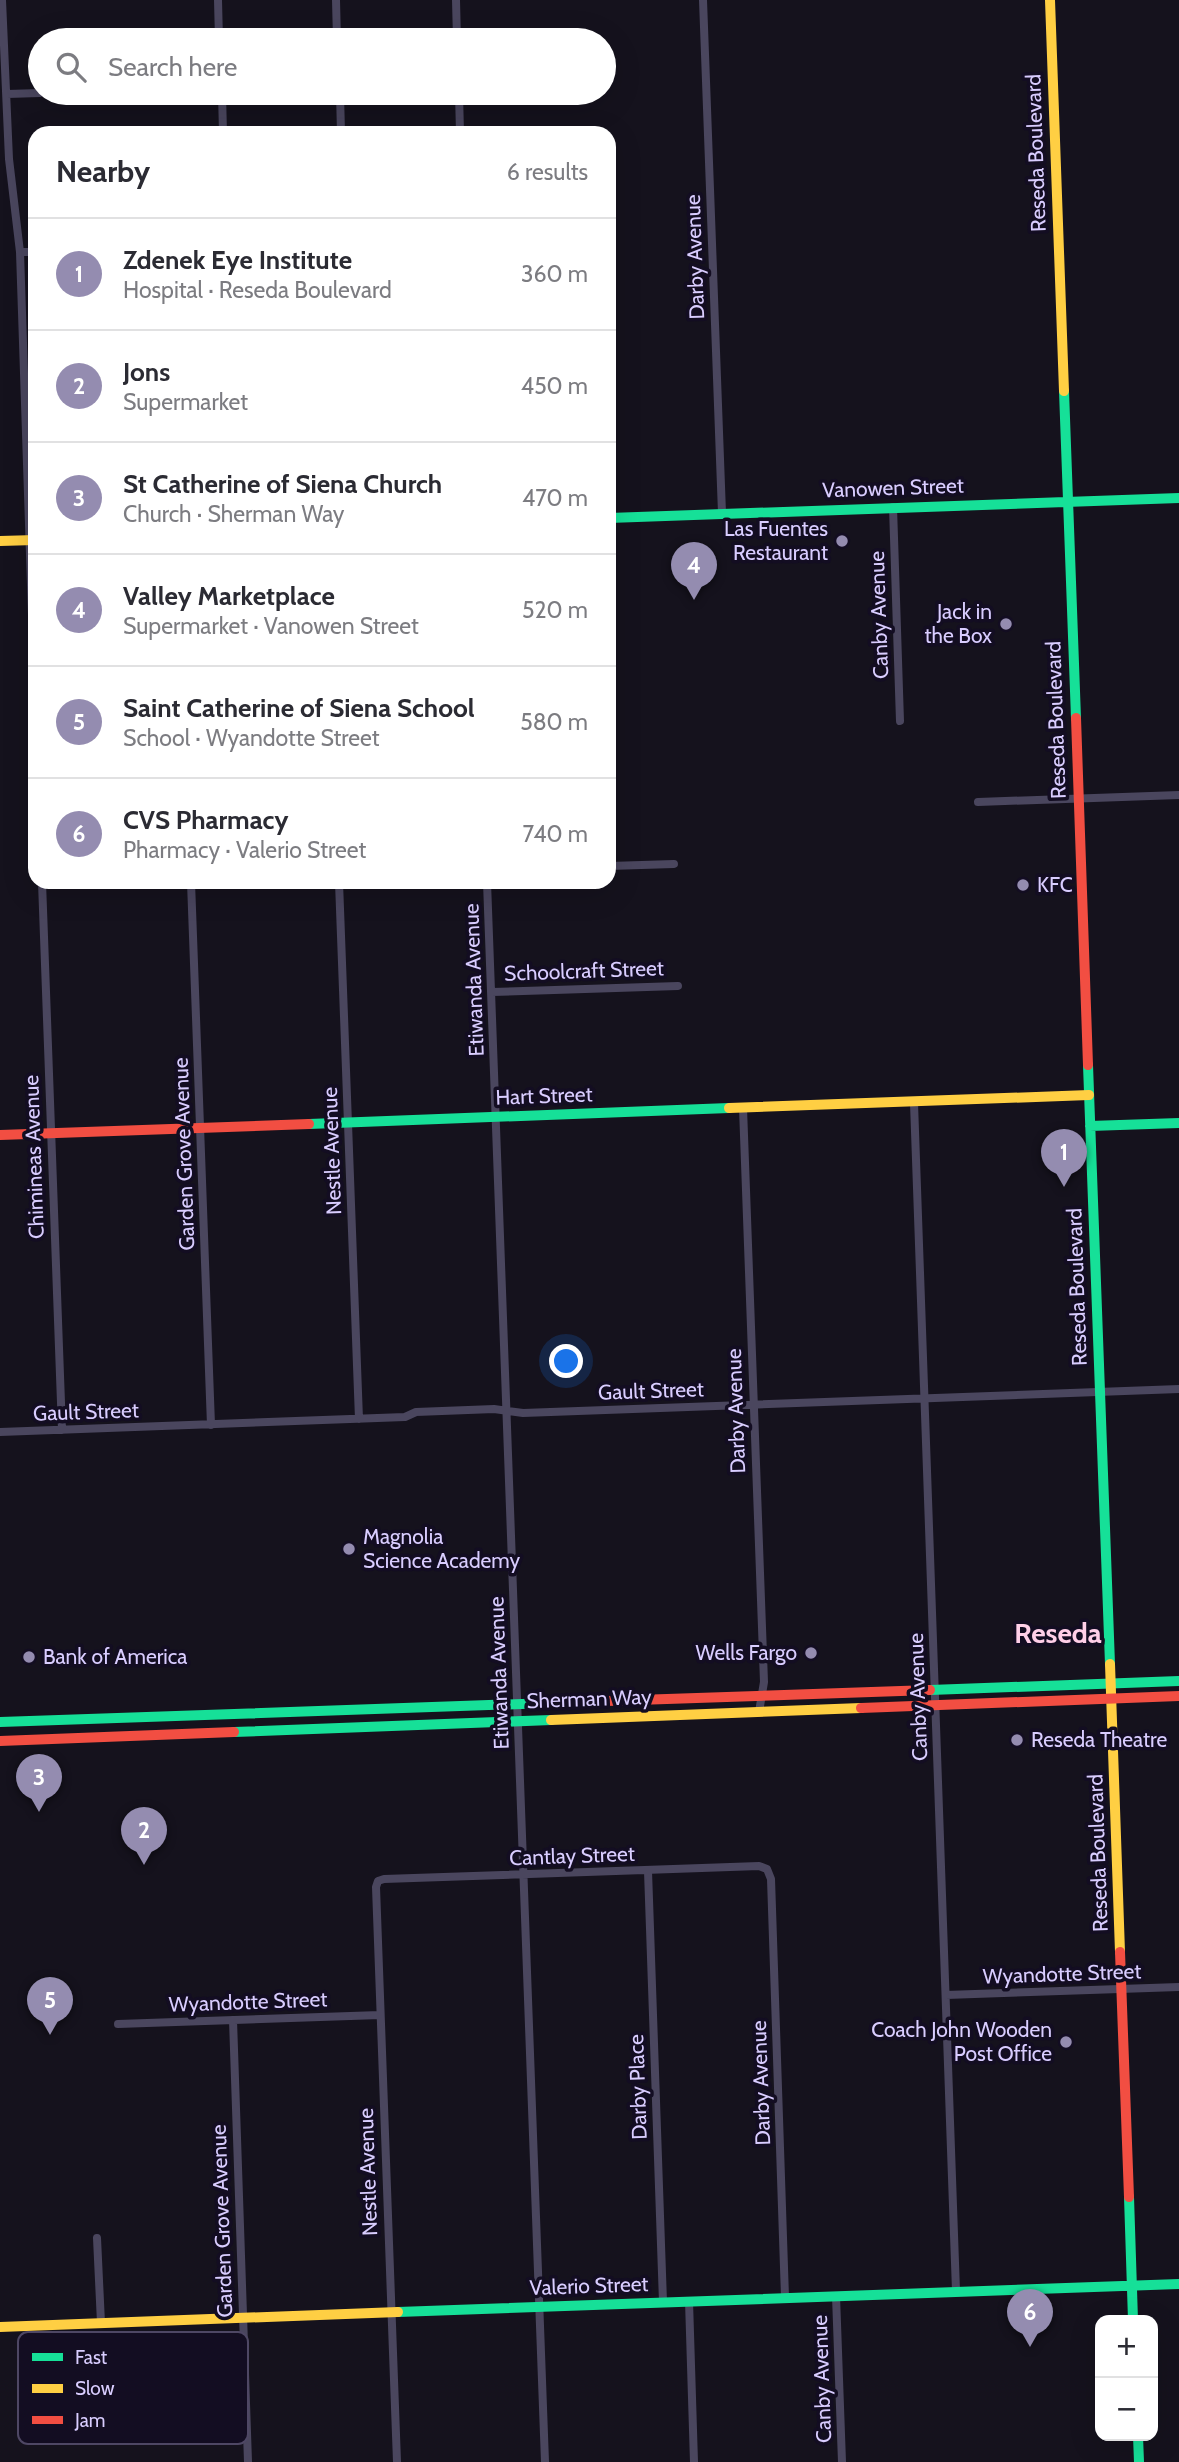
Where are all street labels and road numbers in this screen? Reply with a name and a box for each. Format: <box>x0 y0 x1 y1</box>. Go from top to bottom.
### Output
street label: Reseda Boulevard <box>1020 74 1051 232</box>
street label: Darby Avenue <box>680 194 709 320</box>
street label: Vanowen Street <box>822 473 964 502</box>
street label: Canby Avenue <box>864 550 893 679</box>
street label: Reseda Boulevard <box>1040 641 1071 799</box>
street label: Etiwanda Avenue <box>458 903 489 1057</box>
street label: Schoolcraft Street <box>504 955 664 986</box>
street label: Garden Grove Avenue <box>168 1057 199 1251</box>
street label: Chimineas Avenue <box>18 1074 49 1240</box>
street label: Hart Street <box>495 1081 593 1110</box>
street label: Nestle Avenue <box>317 1086 346 1215</box>
street label: Reseda Boulevard <box>1061 1208 1092 1366</box>
street label: Darby Avenue <box>721 1348 750 1474</box>
street label: Gault Street <box>598 1376 704 1405</box>
street label: Gault Street <box>33 1397 139 1426</box>
street label: Etiwanda Avenue <box>483 1596 514 1750</box>
street label: Canby Avenue <box>903 1632 932 1761</box>
street label: Sherman Way <box>526 1684 652 1713</box>
street label: Reseda Boulevard <box>1082 1774 1113 1932</box>
street label: Cantlay Street <box>509 1841 635 1870</box>
street label: Wyandotte Street <box>982 1958 1142 1989</box>
street label: Wyandotte Street <box>168 1986 328 2017</box>
street label: Darby Avenue <box>746 2020 775 2146</box>
street label: Darby Place <box>623 2034 652 2140</box>
street label: Nestle Avenue <box>353 2107 382 2236</box>
street label: Garden Grove Avenue <box>206 2124 237 2318</box>
street label: Valerio Street <box>529 2271 649 2300</box>
street label: Canby Avenue <box>807 2314 836 2443</box>

